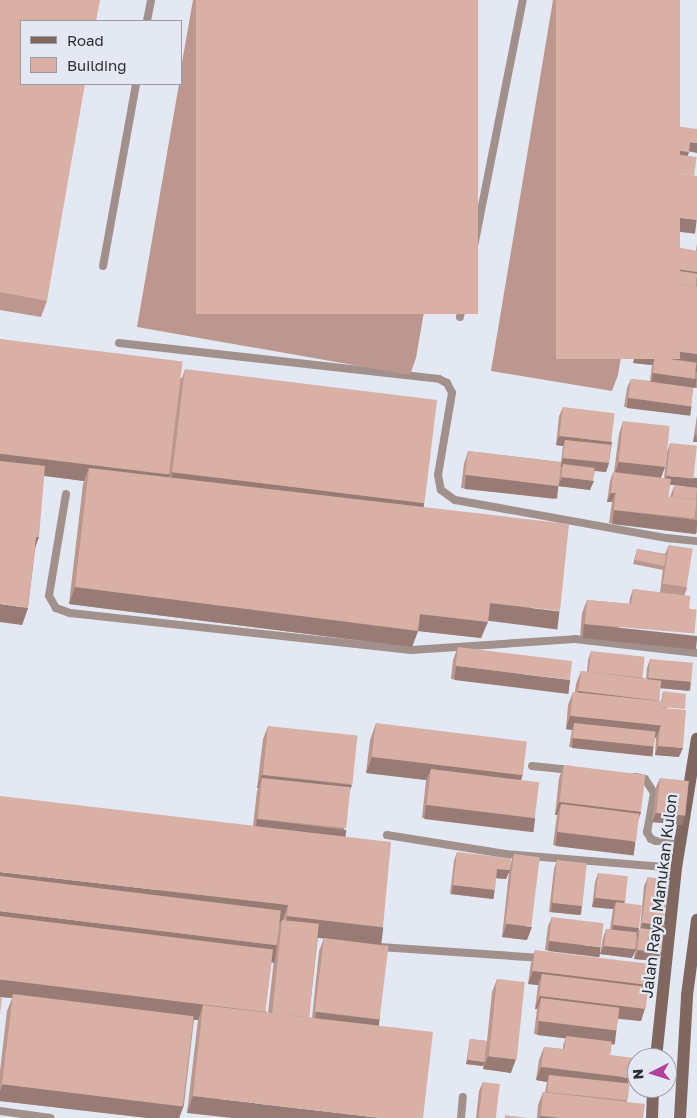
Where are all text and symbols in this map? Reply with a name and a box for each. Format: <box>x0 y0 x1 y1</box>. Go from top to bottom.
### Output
legend <box>20 20 182 85</box>
text: Road <box>67 31 104 49</box>
text: Building <box>67 56 127 74</box>
street label: Jalan Raya Manukan Kulon <box>637 793 681 999</box>
north arrow <box>627 1048 677 1098</box>
text: N <box>629 1068 646 1080</box>

